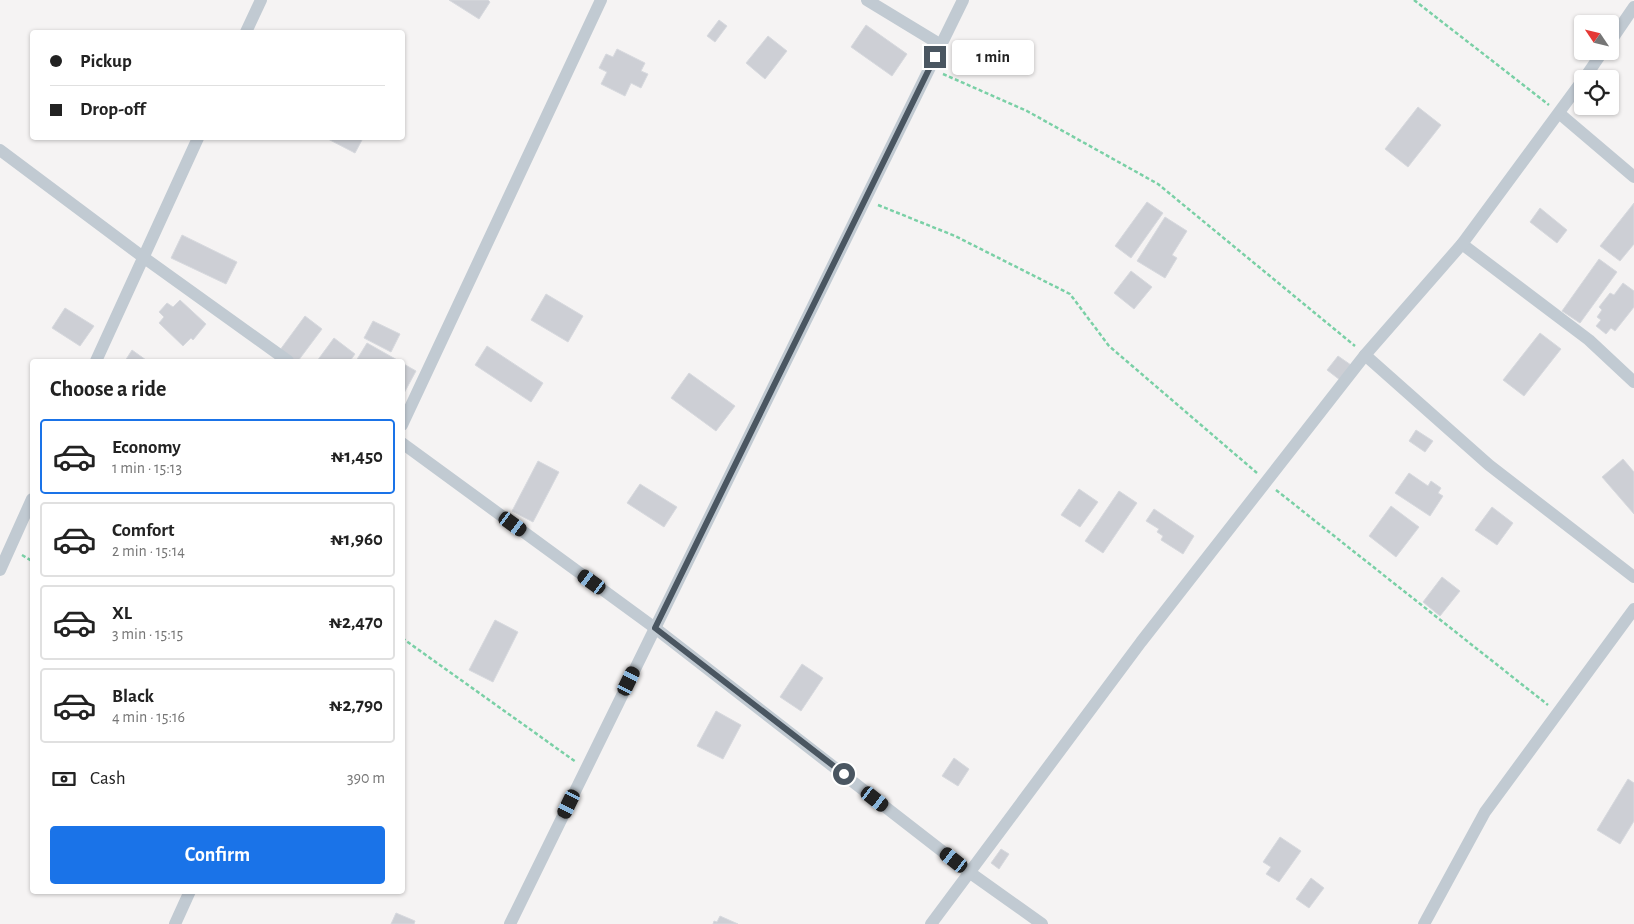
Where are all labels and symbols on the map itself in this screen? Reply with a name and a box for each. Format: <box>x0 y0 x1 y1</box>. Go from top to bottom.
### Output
north arrow <box>1574 15 1619 60</box>
callout: 1 min <box>952 40 1035 74</box>
route end <box>924 46 946 68</box>
car <box>496 509 529 539</box>
car <box>575 567 608 597</box>
car <box>615 664 642 698</box>
route start <box>833 763 855 785</box>
car <box>858 784 891 814</box>
car <box>555 787 582 821</box>
car <box>937 845 970 875</box>

